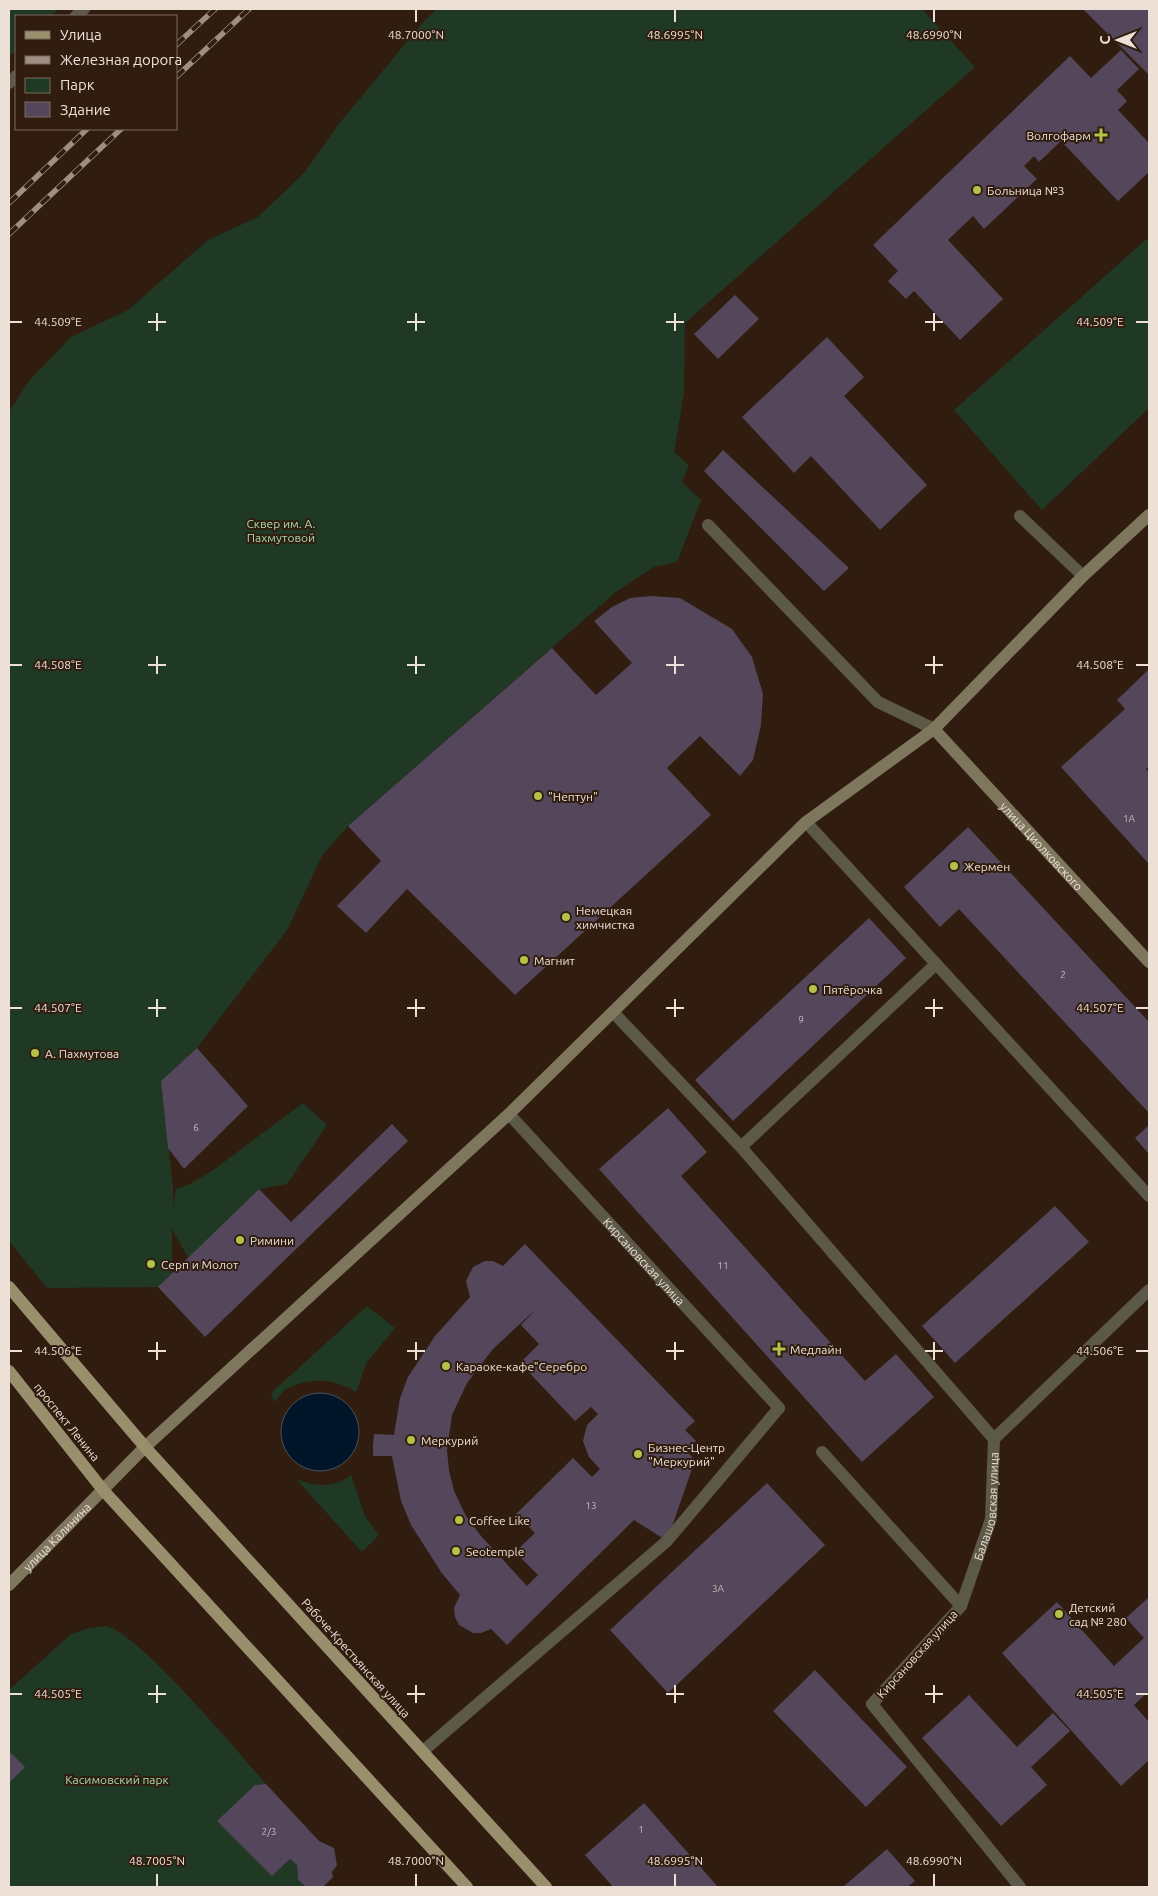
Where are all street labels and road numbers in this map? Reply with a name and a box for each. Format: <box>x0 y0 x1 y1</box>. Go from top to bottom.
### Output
street label: улица Циолковского <box>998 799 1086 893</box>
street label: Кирсановская улица <box>601 1215 688 1308</box>
street label: проспект Ленина <box>32 1380 102 1464</box>
street label: Балашовская улица <box>971 1452 1000 1562</box>
street label: улица Калинина <box>20 1500 93 1573</box>
street label: Рабоче-Крестьянская улица <box>299 1596 413 1720</box>
street label: Кирсановская улица <box>874 1607 960 1701</box>

